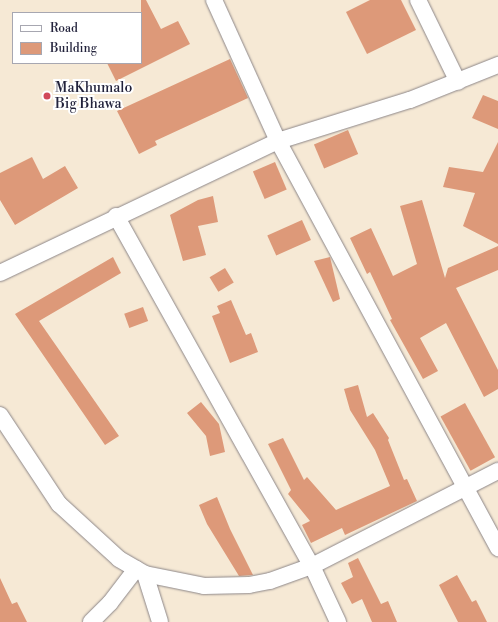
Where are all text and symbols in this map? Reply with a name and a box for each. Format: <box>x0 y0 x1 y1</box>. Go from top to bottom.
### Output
legend <box>12 12 142 64</box>
text: Road <box>50 21 78 36</box>
text: Building <box>50 41 97 56</box>
place label: MaKhumalo Big Bhawa <box>55 80 132 112</box>
marker: MaKhumalo Big Bhawa <box>42 91 52 101</box>

